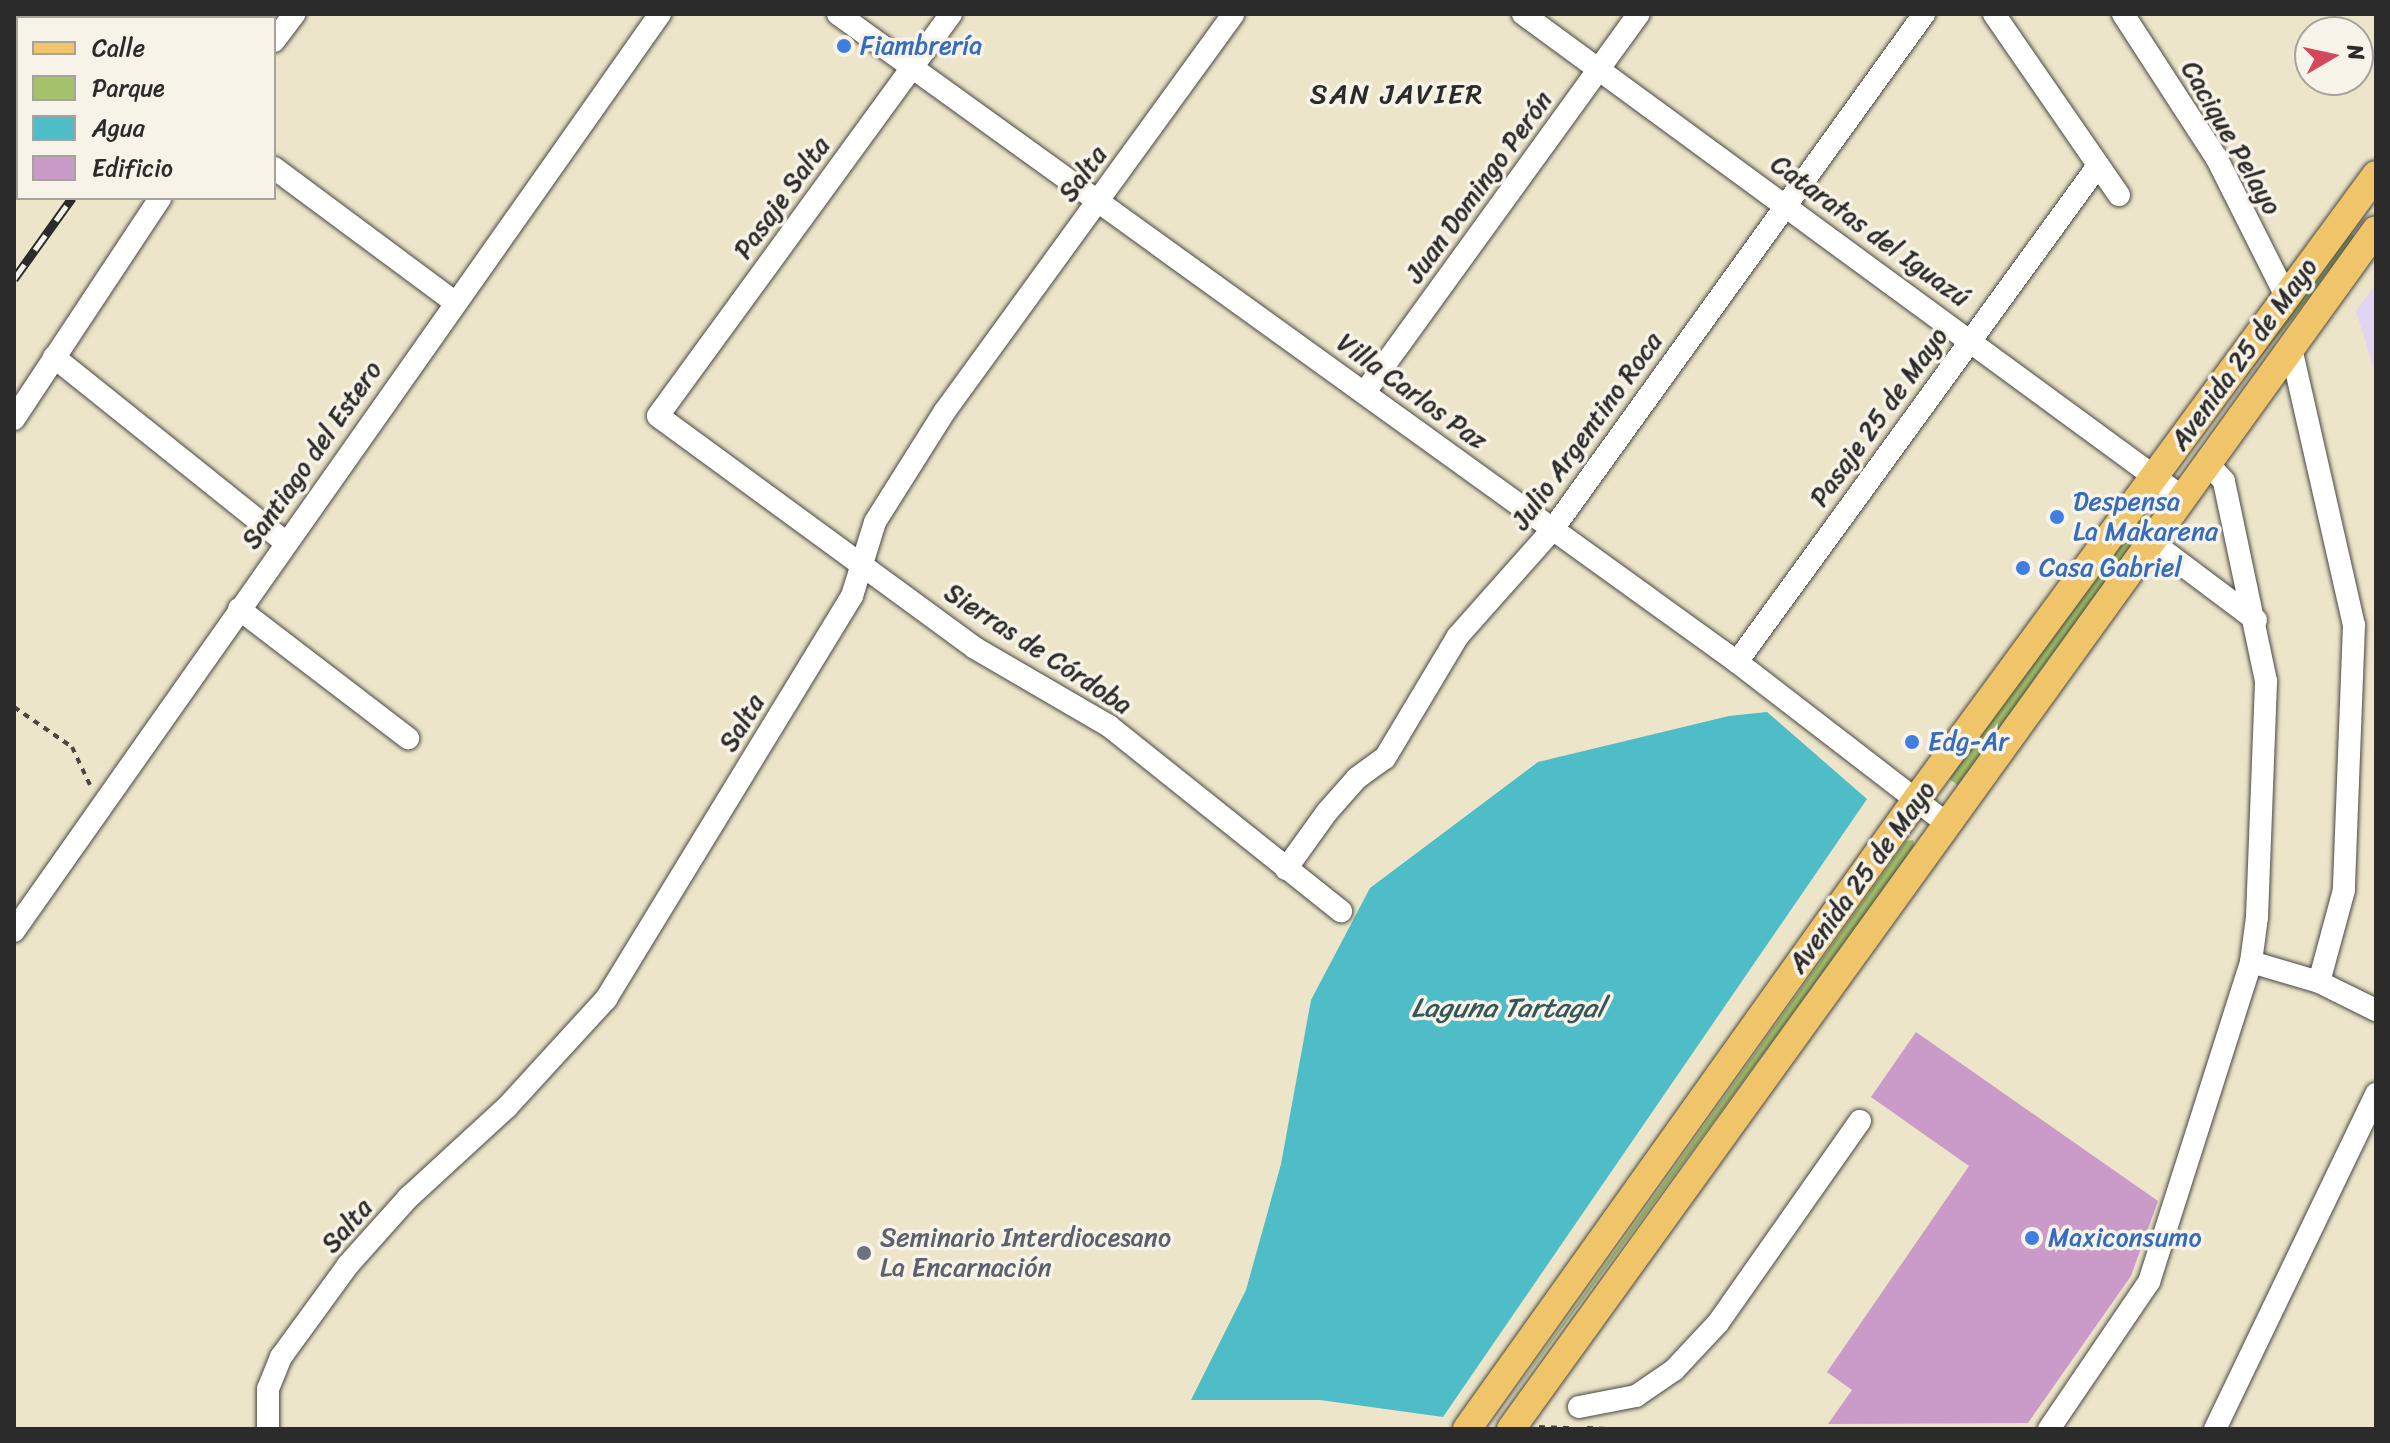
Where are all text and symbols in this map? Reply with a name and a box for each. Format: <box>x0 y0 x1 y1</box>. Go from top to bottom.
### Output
legend <box>16 16 276 200</box>
north arrow <box>2294 16 2374 96</box>
text: Calle <box>92 27 145 69</box>
place label: Fiambrería <box>860 30 982 62</box>
marker: Fiambrería <box>835 37 853 55</box>
text: N <box>2336 42 2377 63</box>
street label: Cacique Pelayo <box>2174 56 2288 220</box>
text: Parque <box>92 67 165 109</box>
district label: SAN JAVIER <box>1311 77 1483 111</box>
street label: Juan Domingo Perón <box>1399 85 1559 289</box>
text: Agua <box>92 107 145 149</box>
street label: Pasaje Salta <box>727 131 837 265</box>
street label: Salta <box>1052 140 1114 208</box>
text: Edificio <box>92 147 173 189</box>
street label: Cataratas del Iguazú <box>1765 149 1975 313</box>
street label: Avenida 25 de Mayo <box>2164 252 2324 456</box>
street label: Pasaje 25 de Mayo <box>1803 321 1955 513</box>
street label: Julio Argentino Roca <box>1505 326 1669 536</box>
street label: Villa Carlos Paz <box>1331 328 1493 456</box>
street label: Santiago del Estero <box>235 354 389 556</box>
place label: Despensa La Makarena <box>2073 486 2216 548</box>
marker: Despensa La Makarena <box>2048 508 2066 526</box>
place label: Casa Gabriel <box>2039 552 2181 584</box>
marker: Casa Gabriel <box>2014 559 2032 577</box>
street label: Sierras de Córdoba <box>939 577 1137 721</box>
street label: Salta <box>713 689 771 757</box>
place label: Edg-Ar <box>1928 726 2009 758</box>
marker: Edg-Ar <box>1903 733 1921 751</box>
street label: Avenida 25 de Mayo <box>1782 775 1942 979</box>
water label: Laguna Tartagal <box>1411 991 1605 1025</box>
street label: Salta <box>315 1193 379 1259</box>
place label: Seminario Interdiocesano La Encarnación <box>880 1222 1172 1284</box>
place label: Maxiconsumo <box>2048 1222 2202 1254</box>
marker: Maxiconsumo <box>2023 1229 2041 1247</box>
marker: Seminario Interdiocesano La Encarnación <box>855 1244 873 1262</box>

